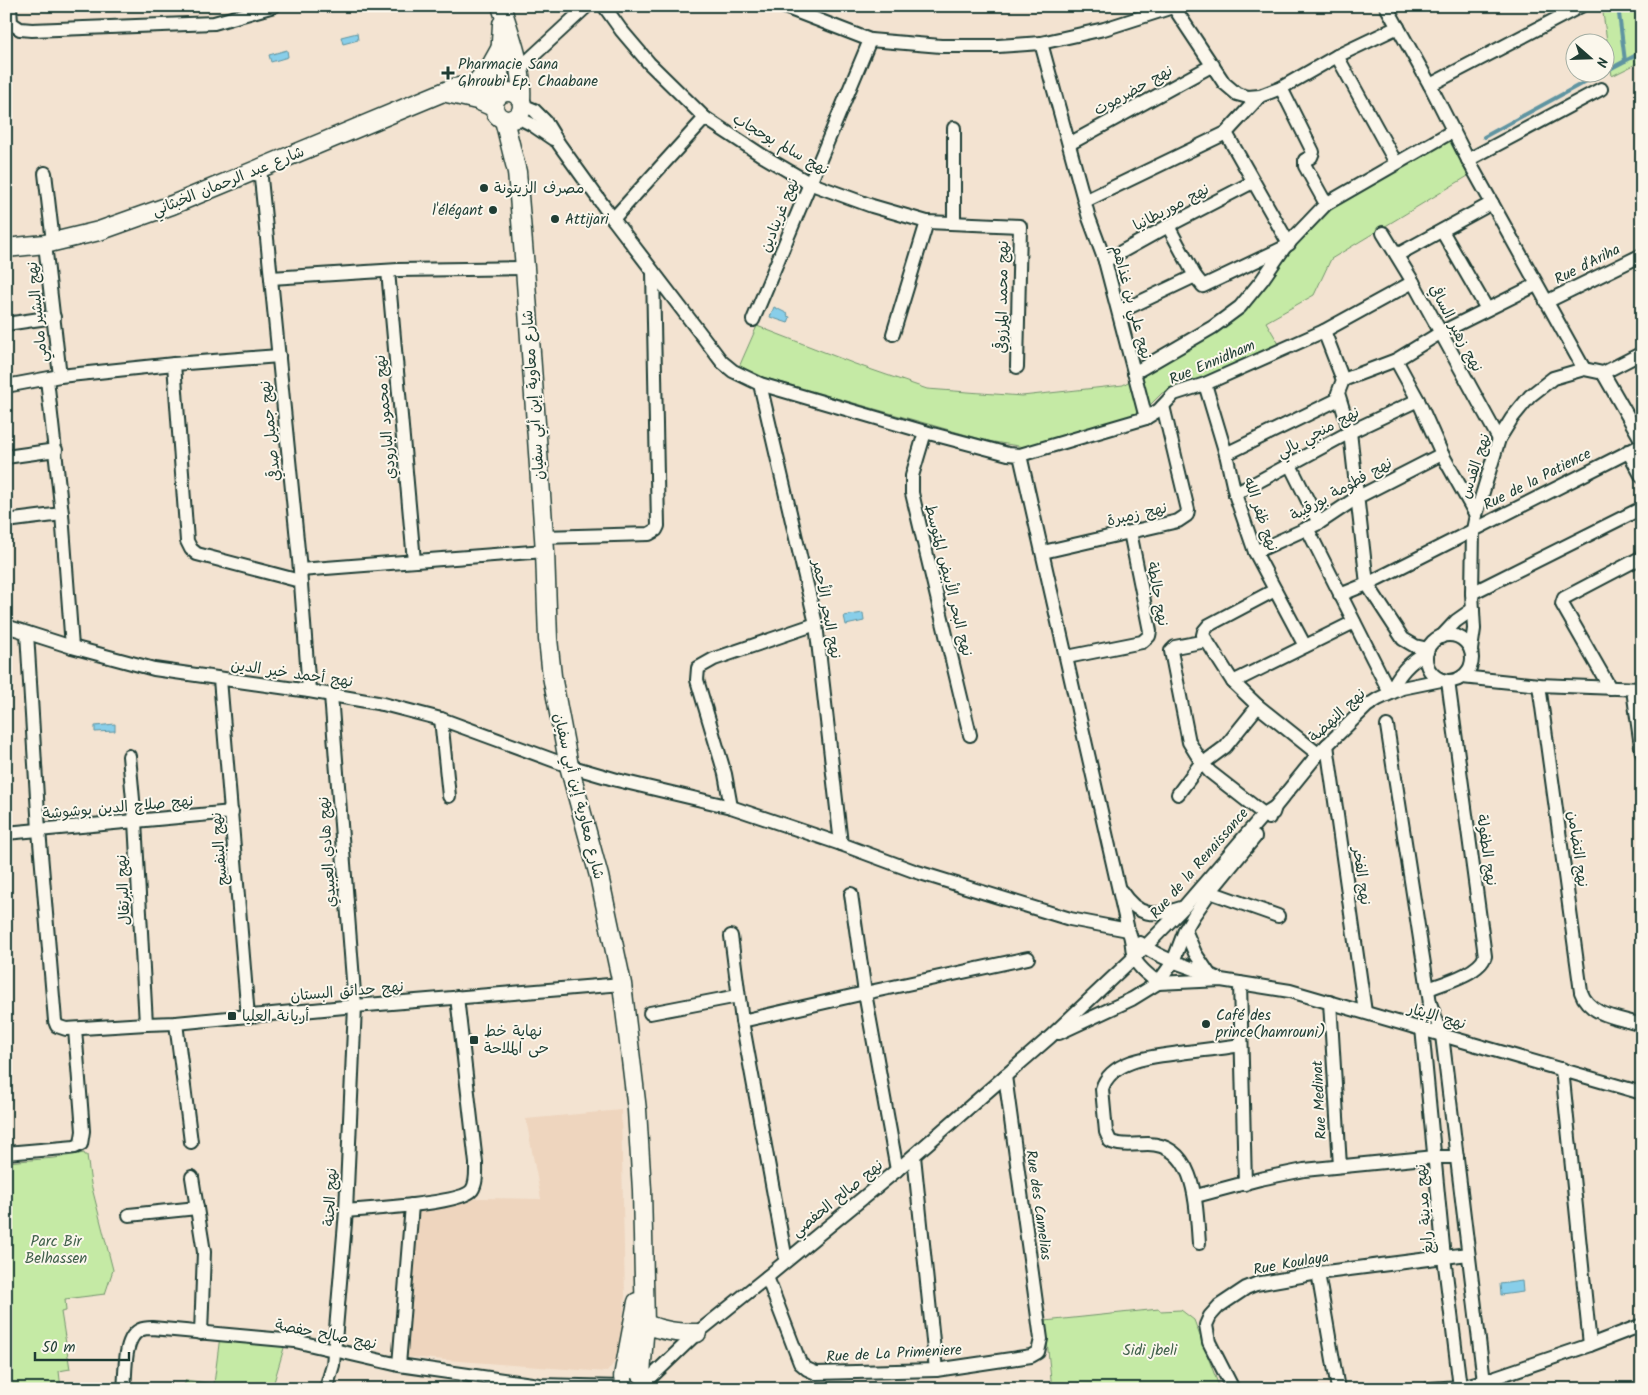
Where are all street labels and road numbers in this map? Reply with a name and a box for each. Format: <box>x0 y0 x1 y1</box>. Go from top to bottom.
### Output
street label: نهج حضرموت <box>1090 59 1177 122</box>
street label: نهج سالم بوحجاب <box>728 108 833 182</box>
street label: شارع عبد الرحمان الخبثاني <box>149 140 308 223</box>
street label: نهج غرينادين <box>754 175 806 256</box>
street label: نهج موريطانيا <box>1129 178 1214 238</box>
street label: Rue d'Ariha <box>1550 238 1625 292</box>
street label: نهج محمد المرزوقي <box>990 240 1016 354</box>
street label: نهج علي بن غذاهم <box>1104 242 1158 362</box>
street label: نهج البشير مامي <box>21 260 55 364</box>
street label: نهج زهير السافي <box>1422 280 1488 377</box>
street label: شارع معاوية إبن أبي سفيان <box>516 309 552 481</box>
street label: Rue Ennidham <box>1166 334 1259 392</box>
street label: نهج محمود البارودي <box>369 354 403 480</box>
street label: نهج جميل صدقي <box>254 379 288 483</box>
street label: نهج منجي بالي <box>1273 401 1364 465</box>
street label: نهج القدس <box>1454 431 1498 502</box>
street label: Rue de la Patience <box>1479 442 1596 517</box>
street label: نهج فطومة بورقيبة <box>1286 452 1397 528</box>
street label: نهج ظفر الله <box>1236 474 1284 555</box>
street label: نهج زمبرة <box>1105 496 1170 534</box>
street label: نهج البحر الأبيض المتوسط <box>917 501 979 659</box>
street label: نهج البحر الأحمر <box>804 556 847 661</box>
street label: نهج جالطة <box>1140 560 1174 628</box>
street label: نهج أحمد خير الدين <box>229 654 355 694</box>
street label: نهج النهضة <box>1304 683 1372 749</box>
street label: شارع معاوية إبن أبي سفيان <box>546 711 610 882</box>
street label: نهج صلاح الدين بوشوشة <box>42 789 195 827</box>
street label: نهج هادي العبيدي <box>312 796 344 908</box>
street label: Rue de la Renaissance <box>1144 802 1255 925</box>
street label: نهج التضامن <box>1560 809 1594 889</box>
street label: نهج البنفسج <box>205 811 235 887</box>
street label: نهج الطفولة <box>1469 813 1503 887</box>
street label: نهج الفخر <box>1345 845 1377 907</box>
street label: نهج البرتقال <box>110 854 138 926</box>
street label: نهج حدائق البستان <box>289 975 405 1009</box>
street label: نهج الإيثار <box>1404 997 1469 1037</box>
street label: Rue Medinat <box>1306 1060 1334 1140</box>
street label: Rue des Camelias <box>1018 1149 1058 1262</box>
street label: نهج صالح الحفصي <box>786 1154 889 1243</box>
street label: نهج مدينة رابغ <box>1409 1163 1441 1255</box>
street label: نهج الجنة <box>317 1167 345 1227</box>
street label: Rue Koulaya <box>1251 1246 1331 1282</box>
street label: نهج صالح حفصة <box>273 1313 379 1357</box>
street label: Rue de La Primeniere <box>826 1338 963 1370</box>

